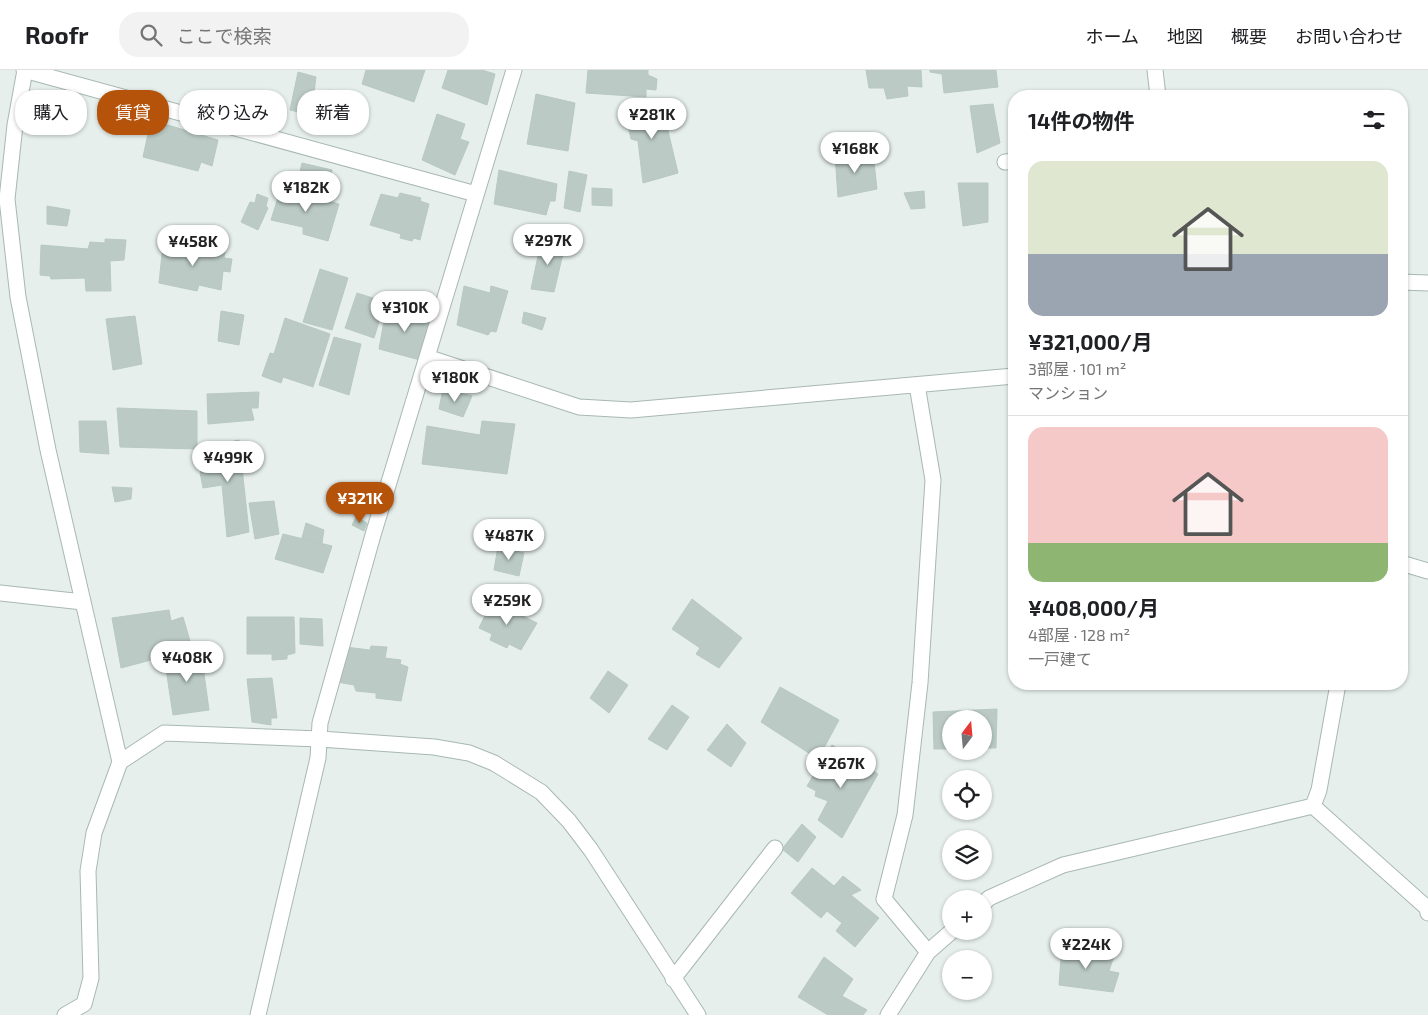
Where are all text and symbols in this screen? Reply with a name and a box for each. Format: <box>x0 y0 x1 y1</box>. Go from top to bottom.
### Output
search box <box>119 12 469 57</box>
text: Roofr <box>25 20 89 49</box>
icon: search <box>137 21 165 49</box>
text: ここで検索 <box>177 24 272 47</box>
text: ホーム <box>1086 25 1139 47</box>
text: 地図 <box>1167 25 1203 47</box>
text: 概要 <box>1231 25 1267 47</box>
text: お問い合わせ <box>1295 25 1403 47</box>
chip: 購入 <box>15 90 87 135</box>
chip: 賃貸 <box>97 90 169 135</box>
chip: 絞り込み <box>179 90 287 135</box>
chip: 新着 <box>297 90 369 135</box>
pin: ¥281K <box>617 98 687 140</box>
text: ¥281K <box>629 104 675 123</box>
icon: filters <box>1360 106 1388 134</box>
text: 14件の物件 <box>1028 108 1134 133</box>
pin: ¥168K <box>820 132 890 174</box>
text: ¥168K <box>831 138 879 157</box>
pin: ¥182K <box>271 170 341 213</box>
text: ¥182K <box>283 177 329 196</box>
icon: home <box>1163 194 1253 284</box>
pin: ¥458K <box>158 224 228 267</box>
pin: ¥297K <box>513 224 583 266</box>
text: ¥297K <box>524 230 572 249</box>
text: ¥458K <box>168 231 218 250</box>
pin: ¥310K <box>370 290 440 333</box>
text: ¥310K <box>382 297 428 316</box>
text: ¥321,000/月 <box>1028 329 1153 354</box>
text: 3部屋 · 101 m² <box>1028 359 1126 378</box>
pin: ¥180K <box>420 360 490 403</box>
text: ¥180K <box>431 367 479 386</box>
text: マンション <box>1028 383 1108 402</box>
pin: ¥499K <box>193 440 263 483</box>
text: ¥499K <box>203 447 253 466</box>
icon: home <box>1163 459 1253 549</box>
pin: ¥321K <box>325 482 395 524</box>
text: ¥321K <box>337 488 383 507</box>
pin: ¥487K <box>474 518 544 561</box>
text: ¥487K <box>484 525 534 544</box>
pin: ¥259K <box>472 584 542 626</box>
text: ¥259K <box>483 590 531 609</box>
text: ¥408,000/月 <box>1028 595 1159 620</box>
text: 4部屋 · 128 m² <box>1028 625 1130 644</box>
pin: ¥408K <box>152 640 222 683</box>
text: ¥408K <box>161 647 213 666</box>
text: 一戸建て <box>1028 649 1092 668</box>
north arrow <box>942 710 992 760</box>
map controls <box>942 710 992 1000</box>
pin: ¥267K <box>806 746 876 789</box>
text: ¥267K <box>817 753 865 772</box>
button: locate <box>942 770 992 820</box>
button: layers <box>942 830 992 880</box>
button: + <box>942 890 992 940</box>
pin: ¥224K <box>1051 928 1121 970</box>
text: ¥224K <box>1061 934 1111 953</box>
button: − <box>942 950 992 1000</box>

